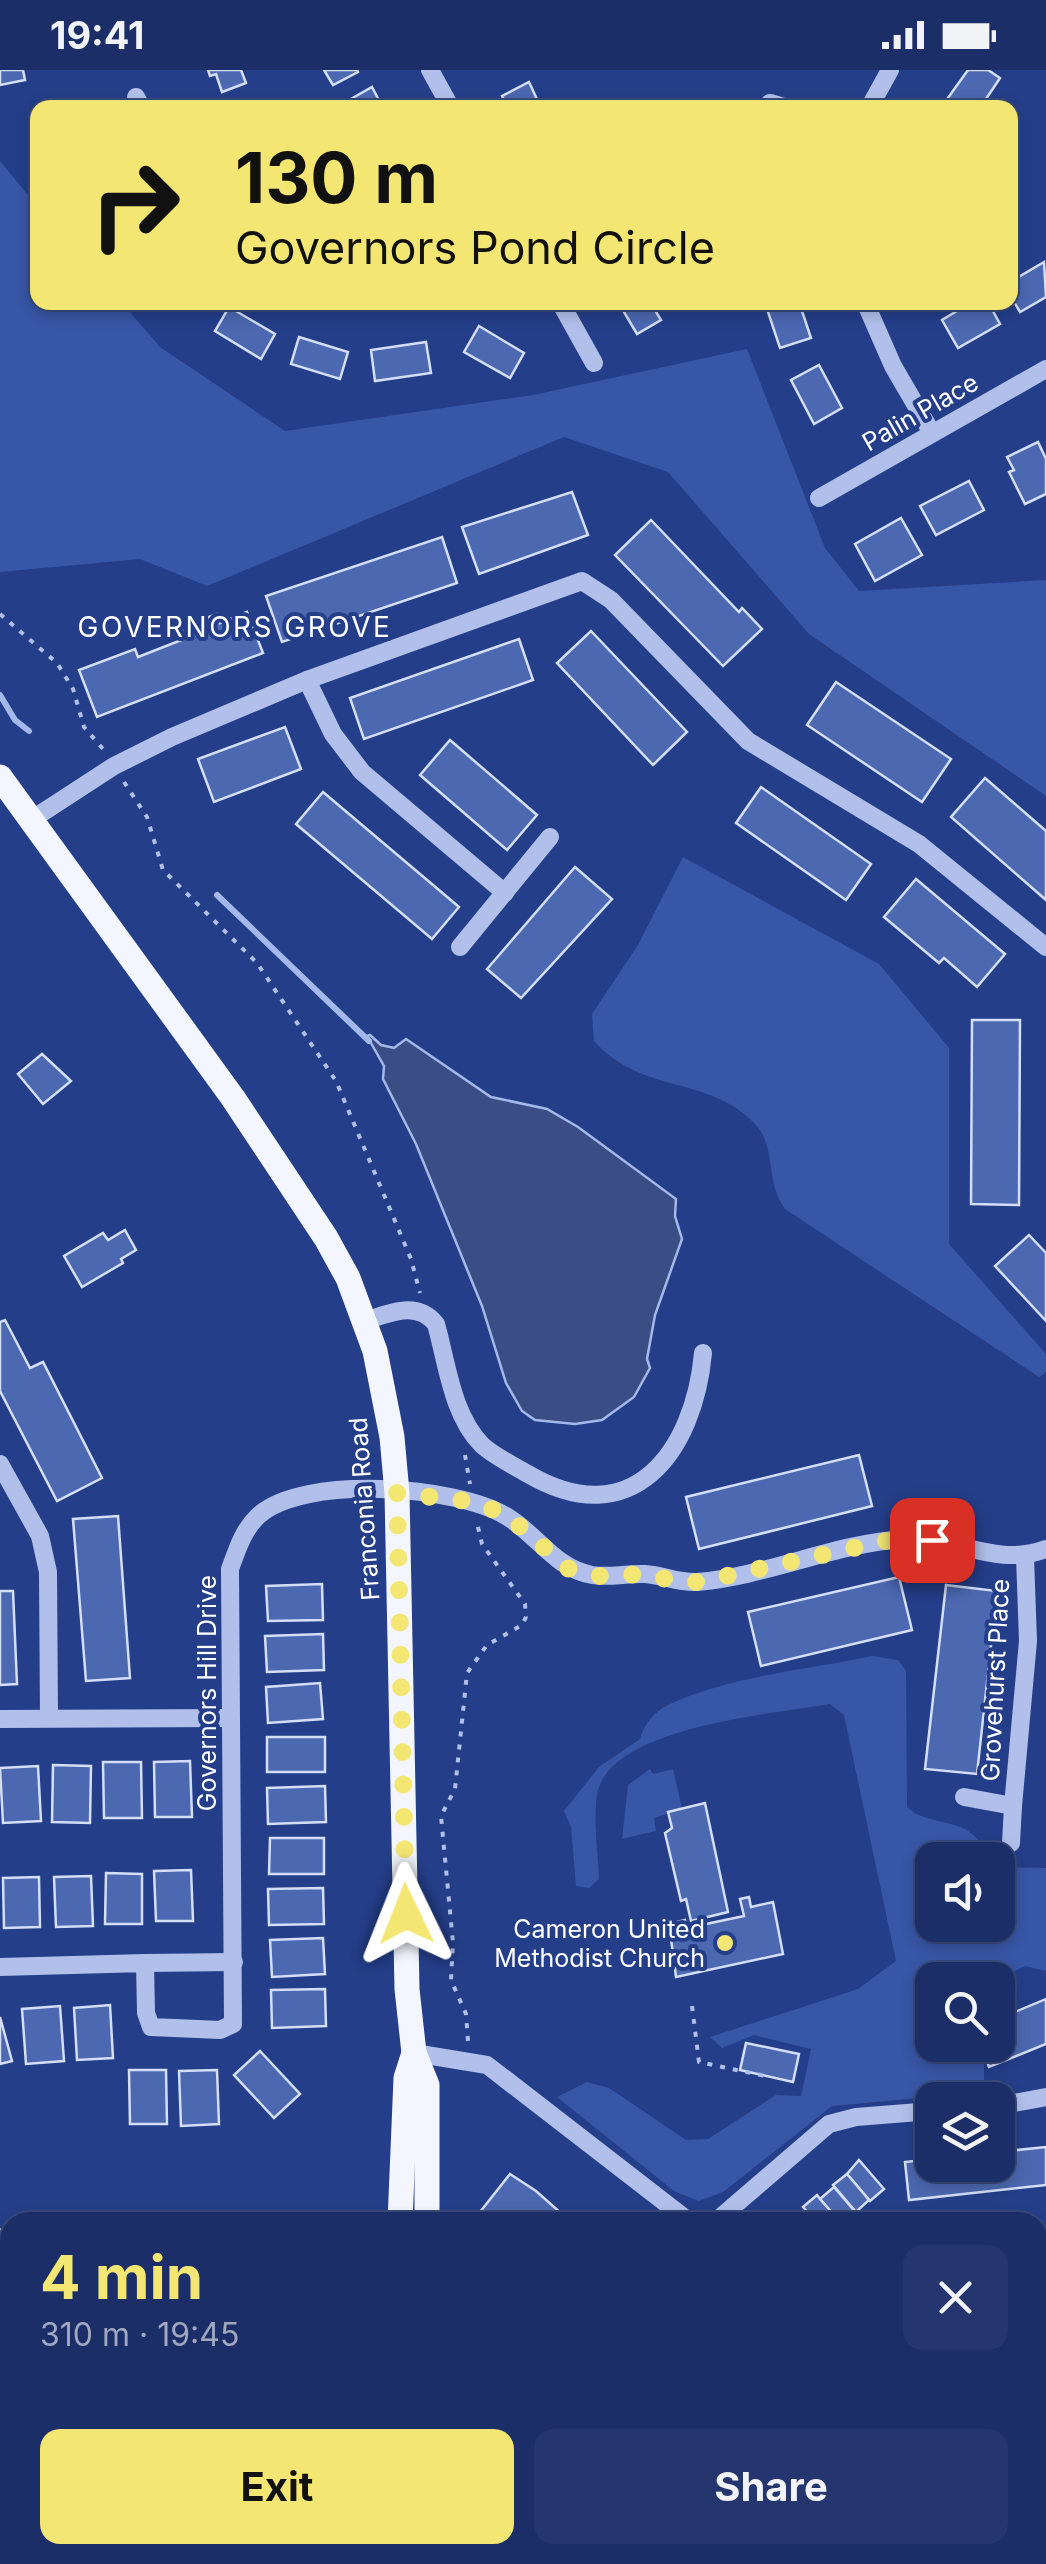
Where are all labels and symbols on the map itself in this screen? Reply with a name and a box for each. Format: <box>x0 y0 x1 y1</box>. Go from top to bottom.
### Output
street label: Palin Place <box>857 367 983 457</box>
district label: GOVERNORS GROVE <box>78 610 392 644</box>
street label: Franconia Road <box>343 1416 385 1602</box>
pin <box>890 1498 975 1583</box>
street label: Governors Hill Drive <box>192 1575 222 1811</box>
street label: Grovehurst Place <box>975 1578 1015 1782</box>
position arrow <box>354 1862 458 1966</box>
place label: Cameron United Methodist Church <box>494 1914 705 1973</box>
marker: Cameron United Methodist Church <box>714 1932 736 1954</box>

